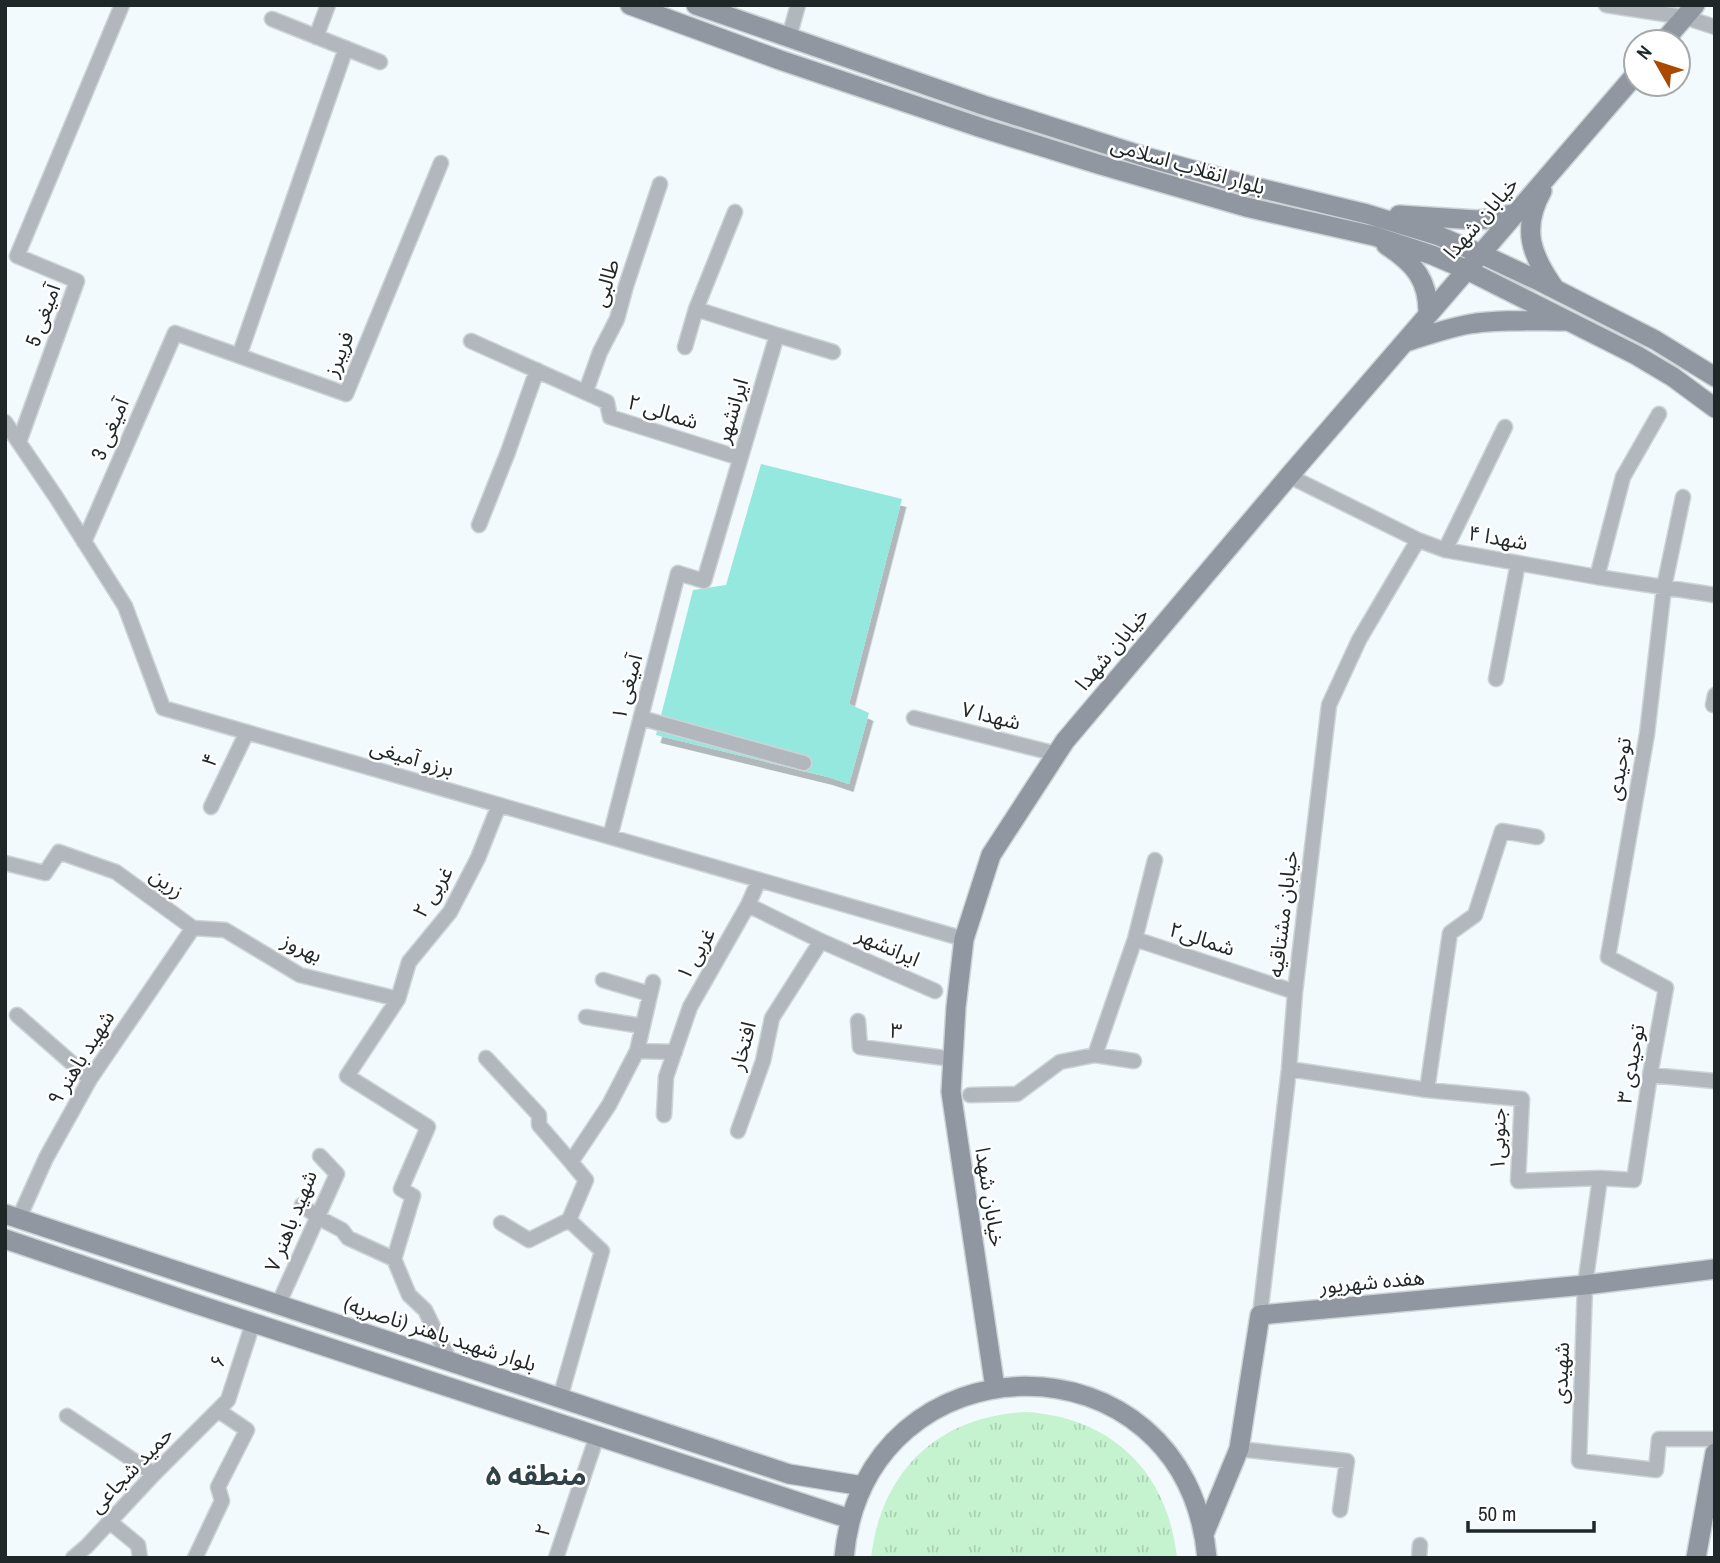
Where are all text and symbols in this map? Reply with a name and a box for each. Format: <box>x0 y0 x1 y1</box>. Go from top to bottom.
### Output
north arrow <box>1622 28 1692 98</box>
text: N <box>1630 40 1657 65</box>
street label: بلوار انقلاب اسلامی <box>1108 130 1269 201</box>
street label: خیابان شهدا <box>1437 170 1525 265</box>
street label: طالبی <box>585 255 626 310</box>
street label: آمیغی 5 <box>18 279 67 350</box>
street label: فریبرز <box>316 327 361 382</box>
street label: ایرانشهر <box>708 375 755 448</box>
street label: ۲ شمالی <box>624 387 702 436</box>
street label: آمیغی 3 <box>84 393 136 464</box>
street label: شهدا ۴ <box>1466 518 1530 557</box>
street label: خیابان شهدا <box>1068 601 1155 697</box>
street label: آمیغی ۱ <box>604 650 649 723</box>
street label: شهدا ۷ <box>958 694 1024 737</box>
street label: برزو آمیغی <box>367 732 457 783</box>
street label: توحیدی <box>1599 735 1638 803</box>
street label: ۴ <box>194 748 225 772</box>
street label: خیابان مشتاقیه <box>1260 849 1305 979</box>
street label: زرین <box>144 860 191 905</box>
street label: ۲ غربی <box>405 860 460 923</box>
street label: شمالی۲ <box>1166 914 1239 963</box>
street label: ایرانشهر <box>851 919 924 973</box>
street label: ۱ غربی <box>669 922 722 985</box>
street label: بهروز <box>276 925 327 970</box>
street label: شهید باهنر ۹ <box>40 1005 121 1111</box>
street label: ۳ <box>888 1015 904 1046</box>
street label: افتخار <box>722 1018 763 1074</box>
street label: توحیدی ۳ <box>1609 1022 1652 1106</box>
street label: جنوبی۱ <box>1482 1107 1513 1171</box>
street label: خیابان شهدا <box>968 1145 1013 1249</box>
street label: شهید باهنر ۷ <box>257 1166 324 1276</box>
street label: هفده شهریور <box>1317 1262 1426 1301</box>
street label: بلوار شهید باهنر (ناصریه) <box>340 1289 540 1378</box>
street label: شهیدی <box>1545 1341 1576 1405</box>
street label: ۶ <box>202 1351 233 1371</box>
street label: حمید شجاعی <box>82 1420 179 1519</box>
district label: منطقه ۵ <box>485 1456 587 1494</box>
scale bar <box>1468 1490 1594 1534</box>
text: 50 m <box>1478 1499 1516 1528</box>
street label: ۲ <box>527 1519 558 1540</box>

